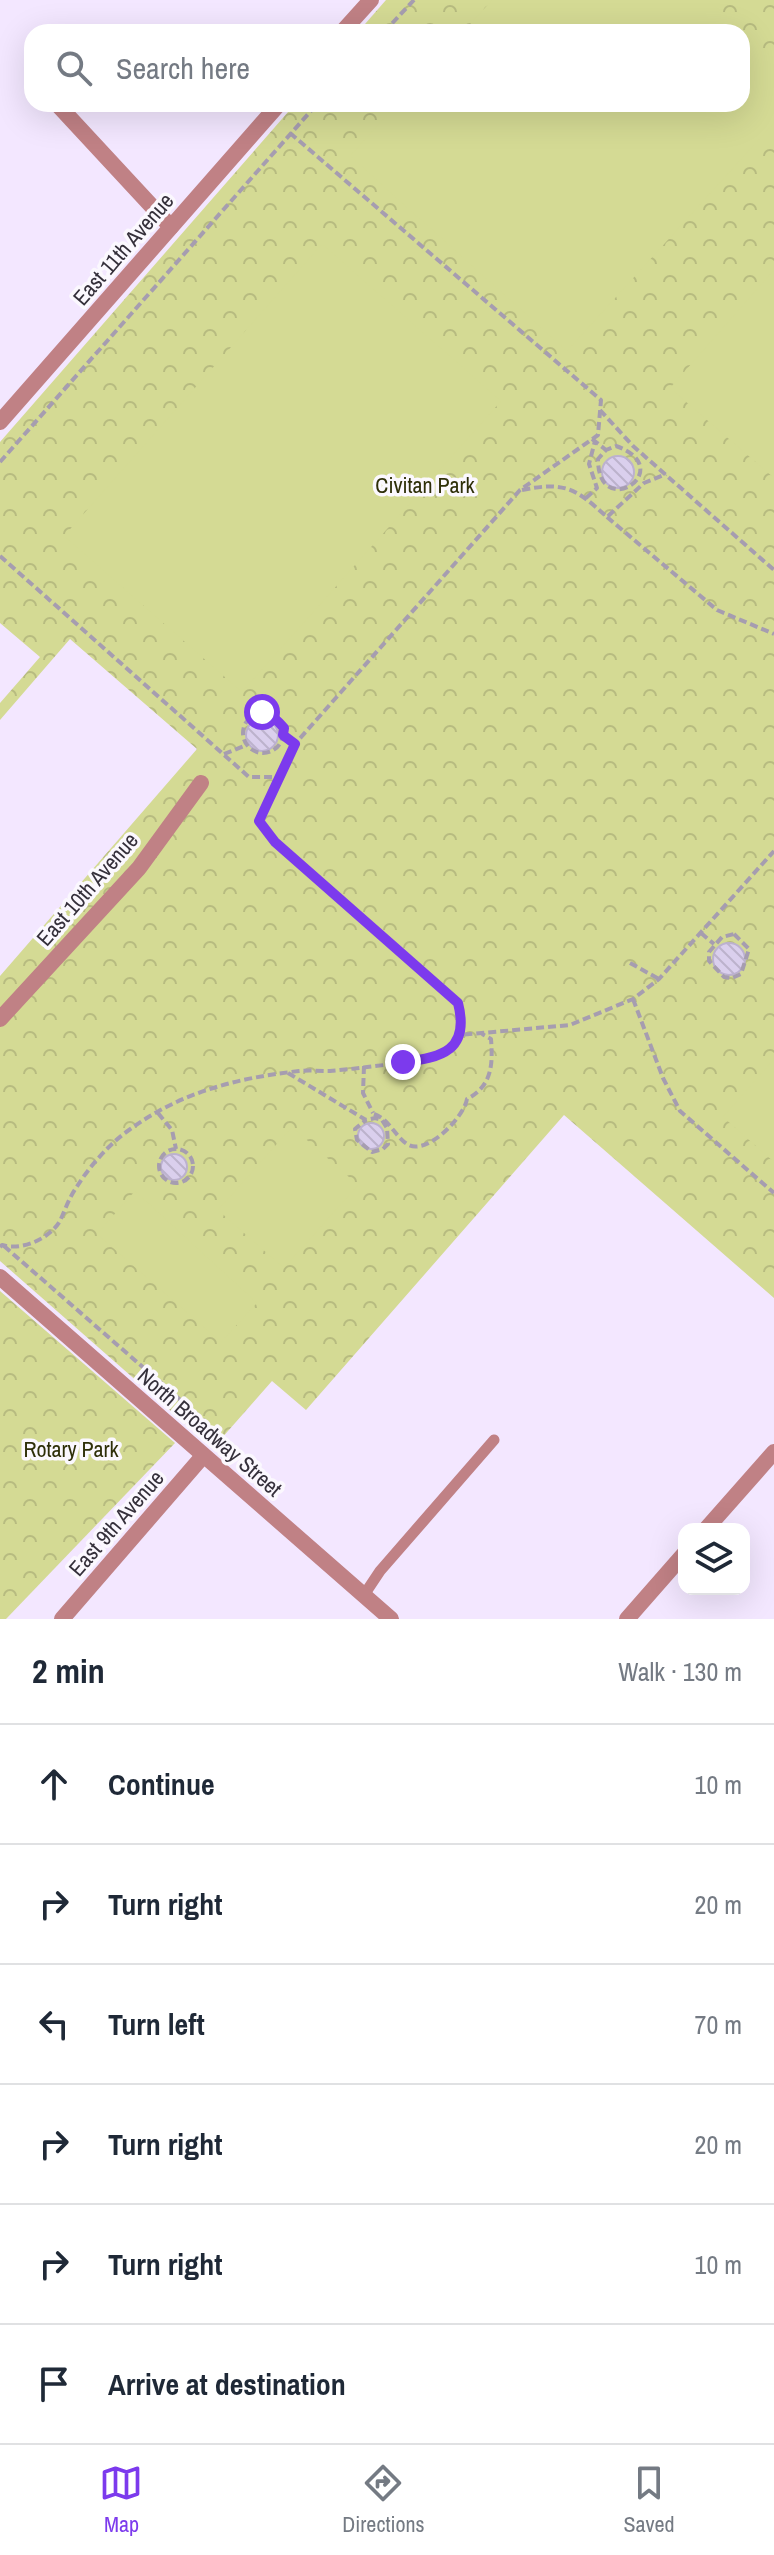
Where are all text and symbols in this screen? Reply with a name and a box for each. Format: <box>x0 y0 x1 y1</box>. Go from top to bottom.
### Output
search box <box>24 24 750 112</box>
icon: search <box>52 46 96 90</box>
text: Search here <box>116 48 250 88</box>
street label: East 11th Avenue <box>66 186 180 312</box>
park label: Civitan Park <box>375 470 476 500</box>
route start <box>244 694 280 730</box>
street label: East 10th Avenue <box>29 826 145 952</box>
route end <box>385 1044 421 1080</box>
street label: North Broadway Street <box>131 1361 289 1503</box>
park label: Rotary Park <box>23 1434 120 1464</box>
street label: East 9th Avenue <box>62 1464 170 1582</box>
map controls <box>678 1523 750 1595</box>
button: layers <box>678 1523 750 1595</box>
text: 2 min <box>32 1648 105 1694</box>
text: Walk · 130 m <box>618 1654 742 1689</box>
icon: ahead <box>32 1762 76 1806</box>
text: Continue <box>108 1764 215 1804</box>
text: 10 m <box>695 1767 742 1802</box>
icon: right <box>32 1882 76 1926</box>
text: Turn right <box>108 1884 222 1924</box>
text: 20 m <box>695 1887 742 1922</box>
icon: left <box>32 2002 76 2046</box>
text: Turn left <box>108 2004 205 2044</box>
text: 70 m <box>695 2007 742 2042</box>
icon: right <box>32 2122 76 2166</box>
text: Turn right <box>108 2124 222 2164</box>
text: 20 m <box>695 2127 742 2162</box>
icon: right <box>32 2242 76 2286</box>
text: Turn right <box>108 2244 222 2284</box>
text: 10 m <box>695 2247 742 2282</box>
icon: arrive <box>32 2362 76 2406</box>
text: Arrive at destination <box>108 2364 346 2404</box>
tab: Map <box>99 2461 143 2539</box>
tab: Directions <box>342 2461 425 2539</box>
tab: Saved <box>623 2461 675 2539</box>

